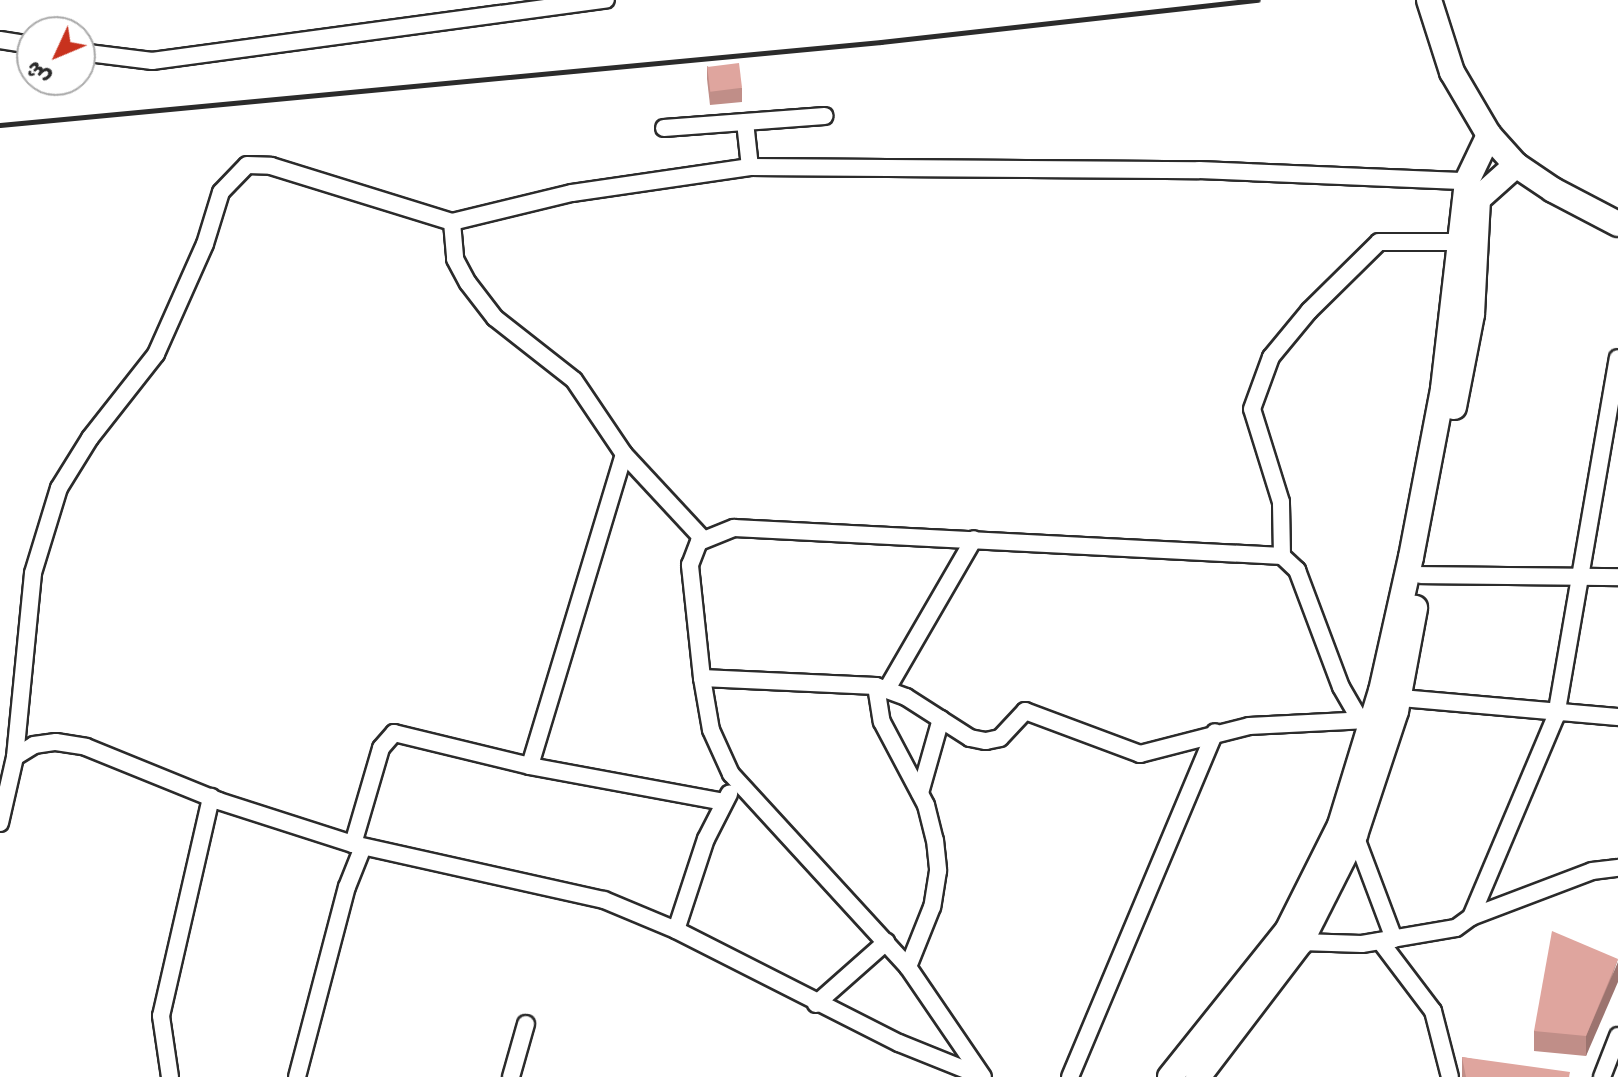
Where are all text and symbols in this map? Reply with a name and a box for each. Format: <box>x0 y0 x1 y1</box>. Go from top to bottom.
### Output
north arrow <box>16 16 96 96</box>
text: ش <box>20 52 59 91</box>

